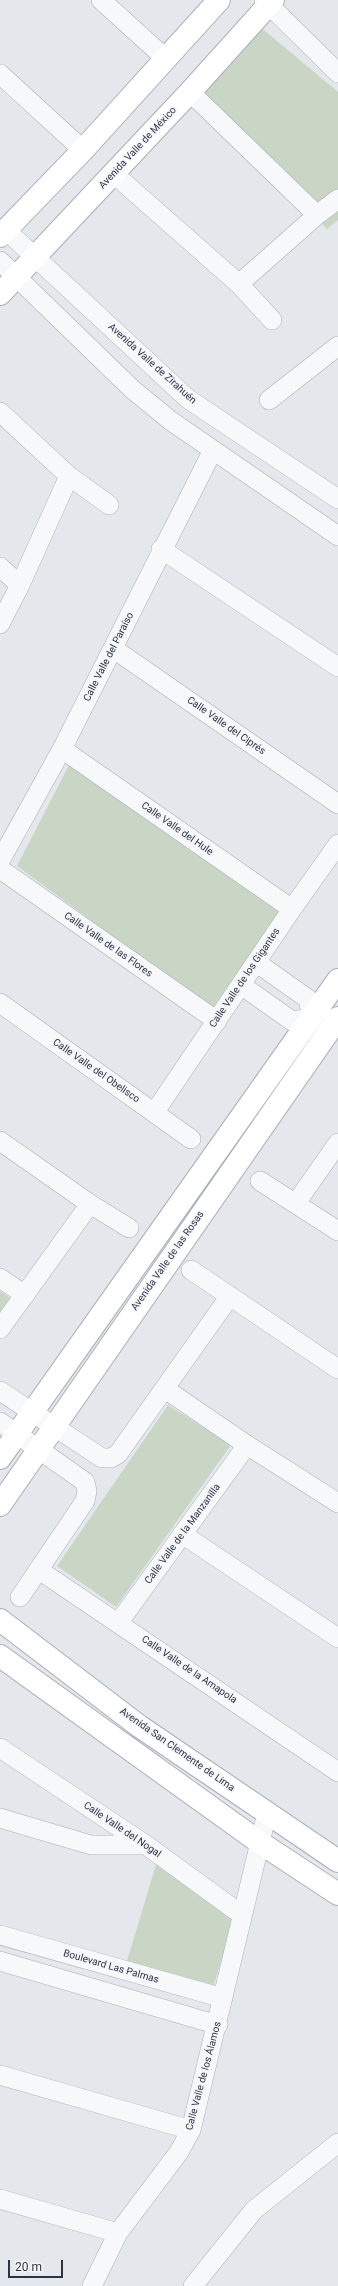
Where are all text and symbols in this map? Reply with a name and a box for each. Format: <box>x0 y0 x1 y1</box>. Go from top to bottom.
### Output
street label: Avenida Valle de México <box>97 104 179 192</box>
street label: Avenida Valle de Zirahuén <box>105 321 199 407</box>
street label: Calle Valle del Paraíso <box>81 610 137 704</box>
street label: Calle Valle del Ciprés <box>184 694 268 758</box>
street label: Calle Valle del Hule <box>139 800 215 858</box>
street label: Calle Valle de las Flores <box>61 910 155 980</box>
street label: Calle Valle de los Gigantes <box>207 926 283 1030</box>
street label: Calle Valle del Obelisco <box>50 1036 142 1106</box>
street label: Avenida Valle de las Rosas <box>129 1209 207 1313</box>
street label: Calle Valle de la Manzanilla <box>143 1482 223 1586</box>
street label: Calle Valle de la Amapola <box>139 1634 239 1706</box>
street label: Avenida San Clemente de Lima <box>117 1706 237 1794</box>
street label: Calle Valle del Nogal <box>81 1800 163 1860</box>
street label: Boulevard Las Palmas <box>62 1948 160 1986</box>
street label: Calle Valle de los Álamos <box>184 2020 224 2132</box>
scale bar <box>10 2252 65 2278</box>
text: 20 m <box>15 2260 42 2274</box>

